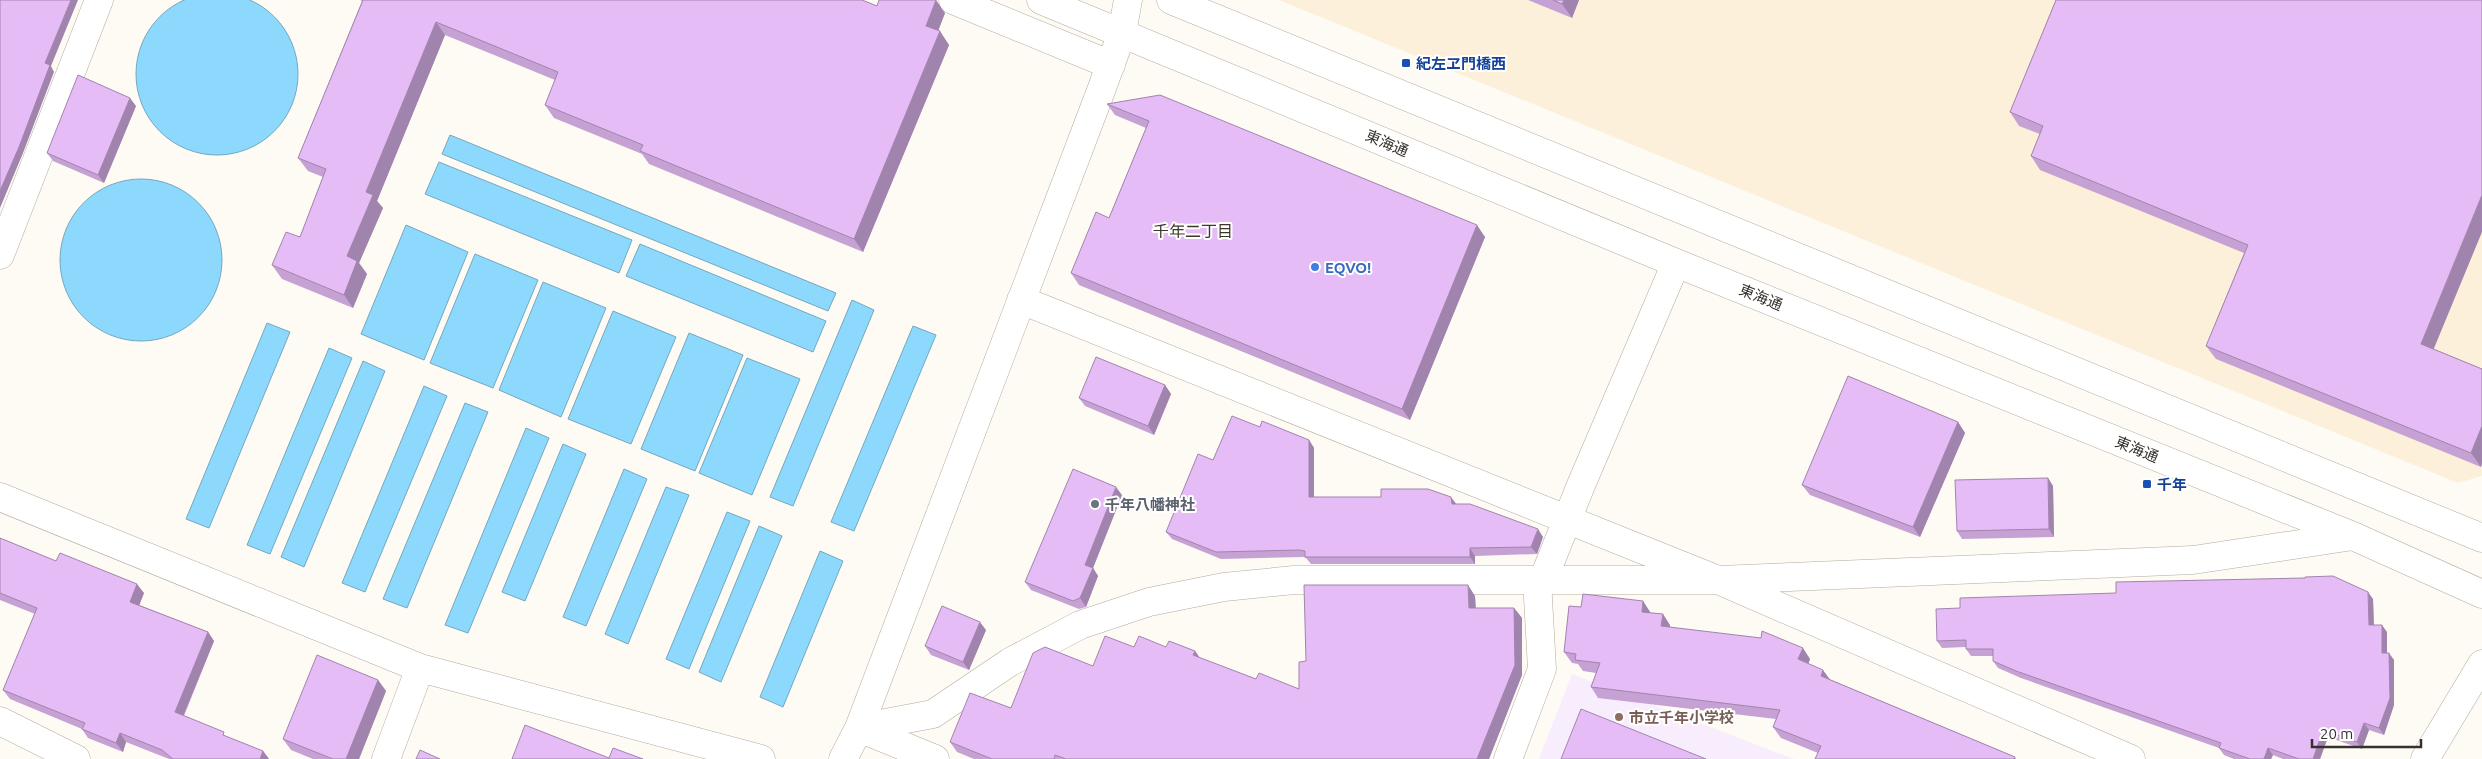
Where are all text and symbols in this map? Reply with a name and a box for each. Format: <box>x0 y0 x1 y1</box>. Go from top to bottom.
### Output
place label: 紀左ヱ門橋西 <box>1416 55 1506 72</box>
marker: 紀左ヱ門橋西 <box>1400 57 1412 69</box>
street label: 東海通 <box>1363 126 1411 160</box>
district label: 千年二丁目 <box>1153 222 1233 240</box>
place label: EQVO! <box>1325 259 1371 276</box>
marker: EQVO! <box>1309 261 1321 273</box>
street label: 東海通 <box>1737 281 1785 313</box>
street label: 東海通 <box>2113 433 2161 465</box>
place label: 千年 <box>2157 476 2187 493</box>
marker: 千年 <box>2141 478 2153 490</box>
place label: 千年八幡神社 <box>1105 496 1195 513</box>
marker: 千年八幡神社 <box>1089 498 1101 510</box>
place label: 市立千年小学校 <box>1629 709 1734 726</box>
marker: 市立千年小学校 <box>1613 711 1625 723</box>
scale bar <box>2312 716 2421 748</box>
text: 20 m <box>2320 725 2353 742</box>

